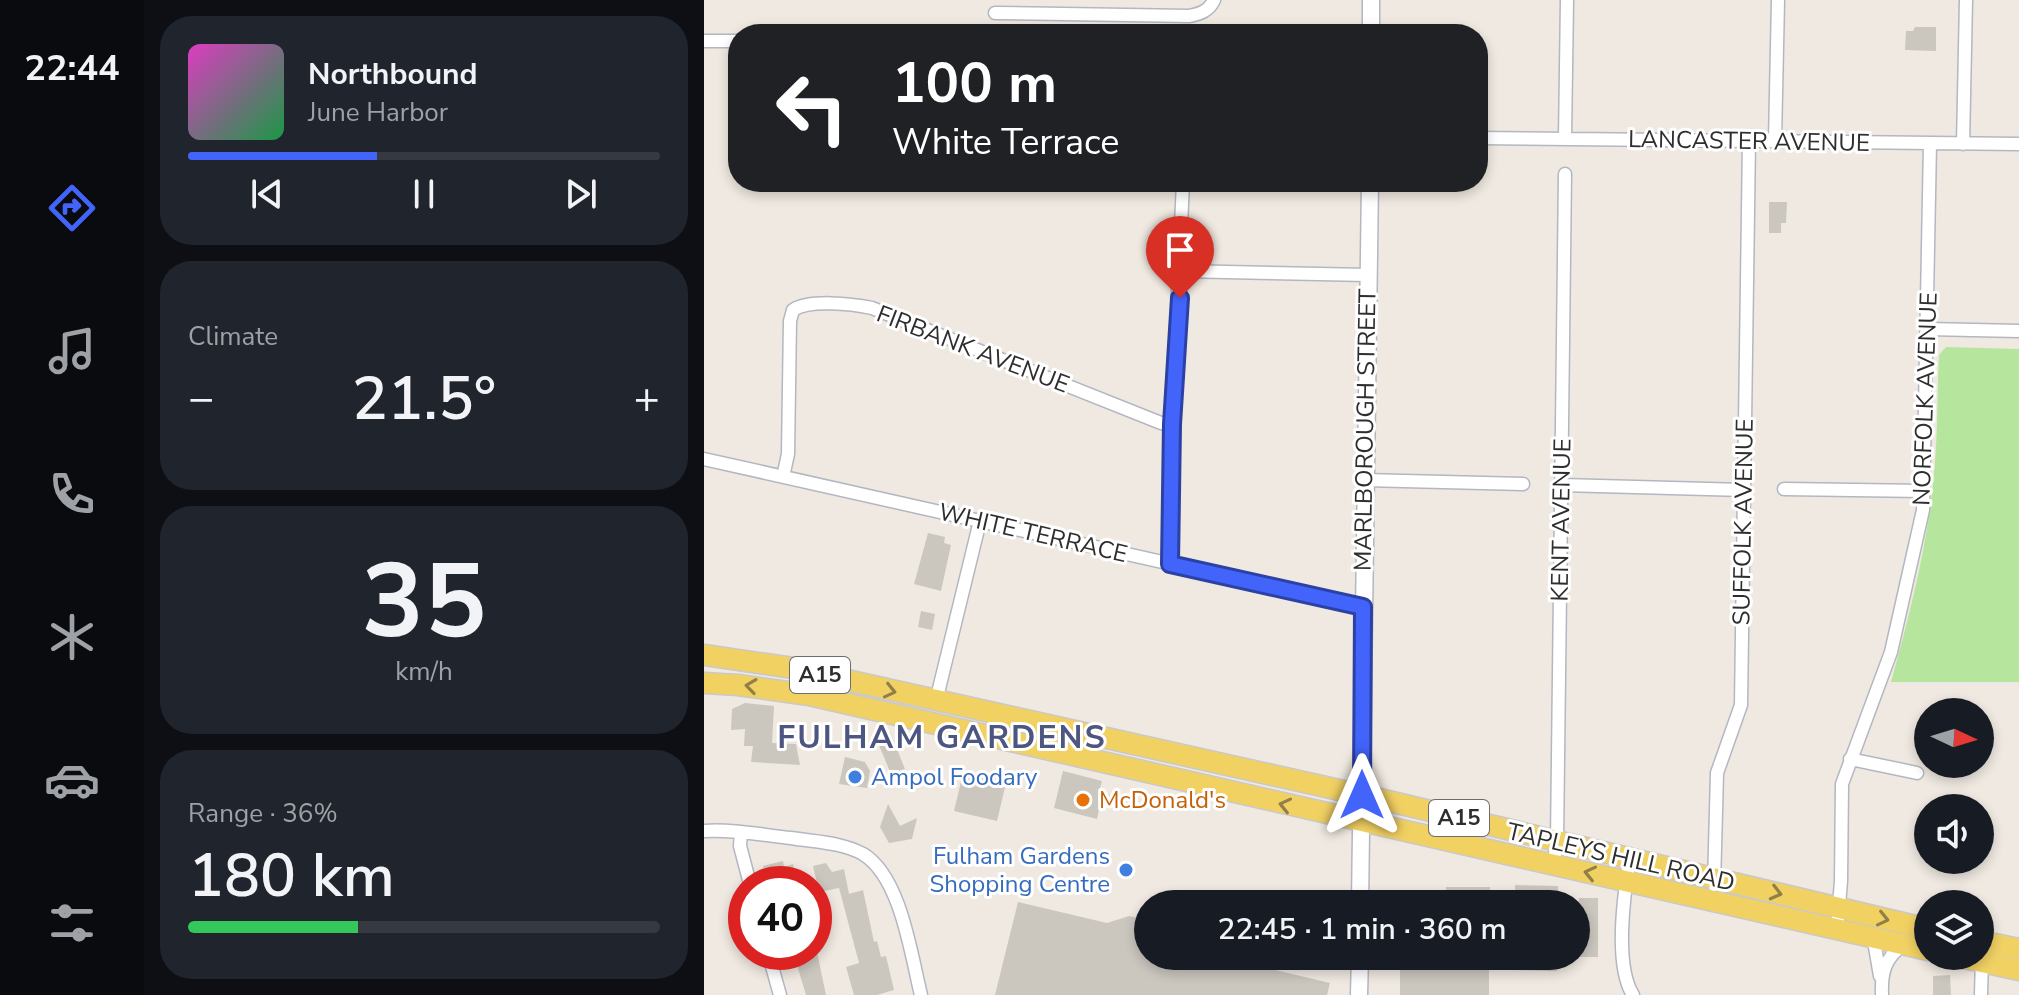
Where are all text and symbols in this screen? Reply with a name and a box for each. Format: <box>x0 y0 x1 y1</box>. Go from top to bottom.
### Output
text: 22:44 <box>24 44 120 93</box>
text: 100 m <box>892 45 1057 122</box>
text: Northbound <box>308 54 478 95</box>
icon: left <box>760 56 864 160</box>
text: June Harbor <box>308 95 448 130</box>
text: White Terrace <box>892 118 1119 167</box>
street label: LANCASTER AVENUE <box>1628 123 1870 159</box>
icon: previous <box>245 172 289 216</box>
icon: pause <box>402 172 446 216</box>
icon: next <box>559 172 603 216</box>
icon: directions <box>44 180 100 236</box>
pin <box>1146 216 1214 298</box>
icon: arrive <box>1158 228 1202 272</box>
street label: MARLBOROUGH STREET <box>1347 288 1383 571</box>
street label: NORFOLK AVENUE <box>1905 292 1945 506</box>
street label: FIRBANK AVENUE <box>872 298 1074 400</box>
text: Climate <box>188 319 278 354</box>
icon: music <box>44 323 100 379</box>
text: 21.5° <box>352 358 496 440</box>
text: − <box>188 369 214 429</box>
text: + <box>634 369 660 429</box>
street label: SUFFOLK AVENUE <box>1725 418 1761 626</box>
street label: KENT AVENUE <box>1544 438 1578 602</box>
icon: phone <box>44 466 100 522</box>
street label: WHITE TERRACE <box>935 496 1131 570</box>
text: 35 <box>362 531 486 673</box>
icon: climate <box>44 609 100 665</box>
text: km/h <box>395 654 453 689</box>
road number: A15 <box>790 657 850 693</box>
one-way arrow <box>744 678 758 695</box>
one-way arrow <box>883 682 897 699</box>
north arrow <box>1914 698 1994 778</box>
map controls <box>1914 698 1994 970</box>
district label: FULHAM GARDENS <box>777 716 1107 759</box>
icon: car <box>44 752 100 808</box>
position arrow <box>1320 753 1404 837</box>
place label: Ampol Foodary <box>871 761 1038 793</box>
marker: Ampol Foodary <box>846 768 864 786</box>
place label: McDonald's <box>1099 784 1226 816</box>
marker: McDonald's <box>1074 791 1092 809</box>
button: sound <box>1914 794 1994 874</box>
text: Range · 36% <box>188 796 338 831</box>
one-way arrow <box>1279 797 1293 814</box>
road number: A15 <box>1429 800 1489 836</box>
street label: TAPLEYS HILL ROAD <box>1504 815 1738 899</box>
text: 180 km <box>188 835 395 917</box>
place label: Fulham Gardens Shopping Centre <box>930 840 1110 900</box>
marker: Fulham Gardens Shopping Centre <box>1117 861 1135 879</box>
one-way arrow <box>1583 865 1597 882</box>
speed limit sign: 40 <box>728 866 832 970</box>
one-way arrow <box>1769 884 1783 901</box>
button: layers <box>1914 890 1994 970</box>
icon: filters <box>44 895 100 951</box>
text: 22:45 · 1 min · 360 m <box>1217 909 1507 950</box>
one-way arrow <box>1876 910 1890 927</box>

